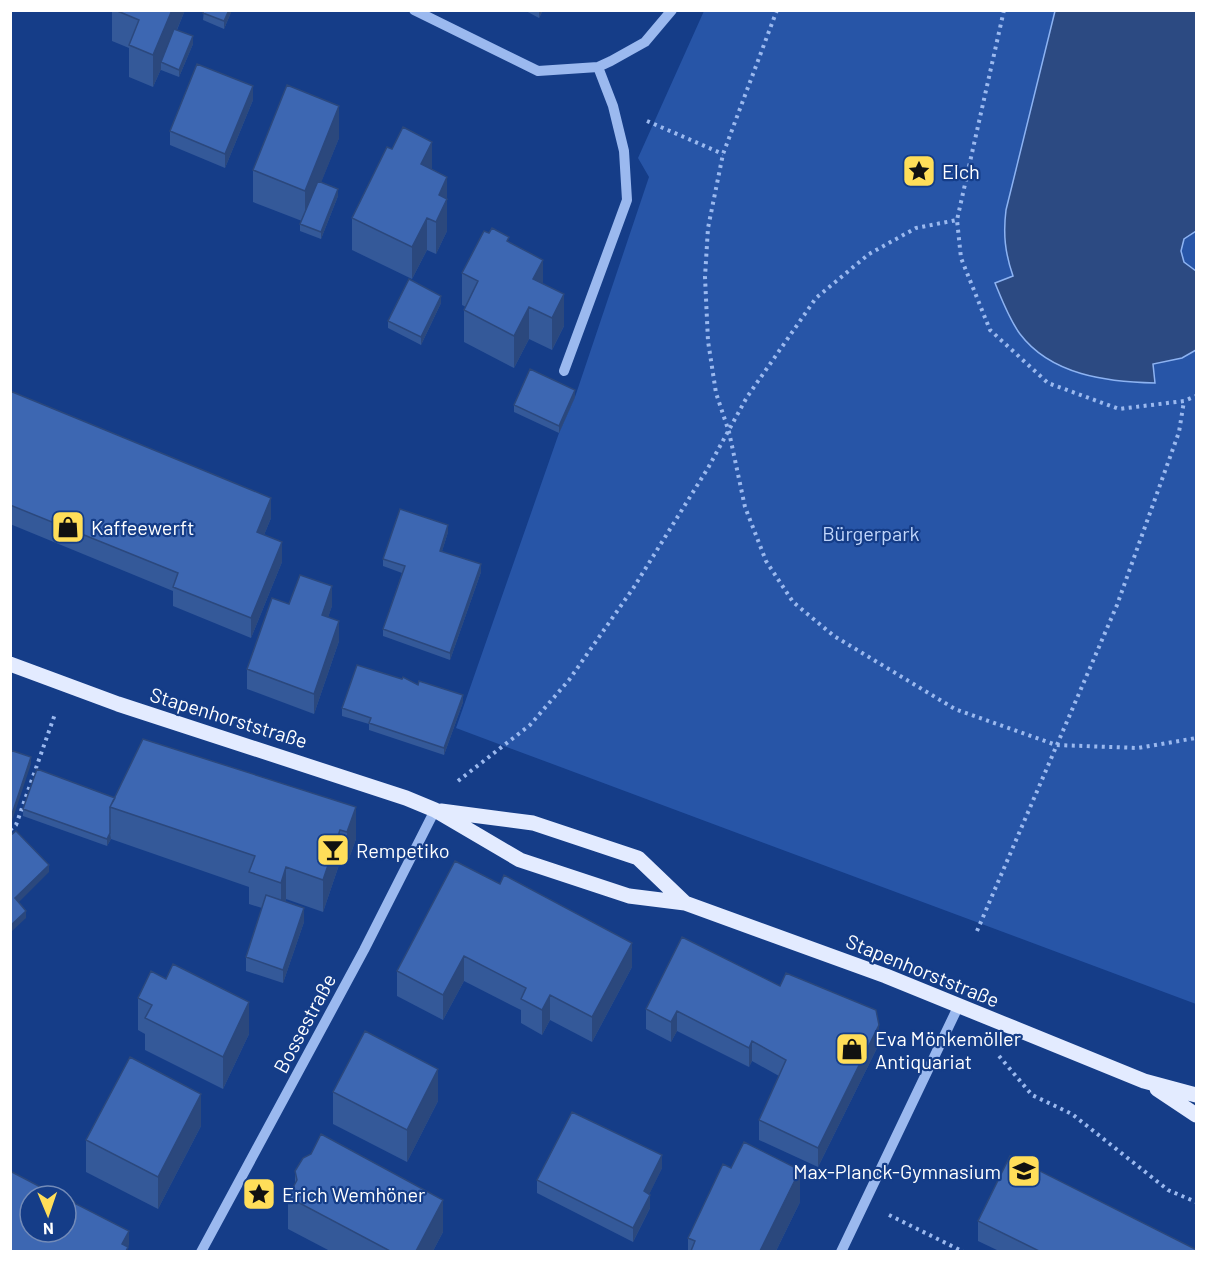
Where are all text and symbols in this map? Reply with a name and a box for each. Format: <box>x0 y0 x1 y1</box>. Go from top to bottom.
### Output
place icon: Elch <box>901 153 937 189</box>
place label: Elch <box>942 159 980 183</box>
shop icon: Kaffeewerft <box>50 509 86 545</box>
place label: Kaffeewerft <box>91 515 194 539</box>
park label: Bürgerpark <box>822 521 920 545</box>
street label: Stapenhorststraße <box>147 682 311 752</box>
bar icon: Rempetiko <box>315 832 351 868</box>
place label: Rempetiko <box>356 838 450 862</box>
street label: Stapenhorststraße <box>843 928 1003 1012</box>
street label: Bossestraße <box>268 969 340 1077</box>
place label: Eva Mönkemöller Antiquariat <box>875 1026 1021 1073</box>
shop icon: Eva Mönkemöller Antiquariat <box>834 1031 870 1067</box>
school or university icon: Max-Planck-Gymnasium <box>1006 1153 1042 1189</box>
place label: Max-Planck-Gymnasium <box>793 1159 1001 1183</box>
place icon: Erich Wemhöner <box>241 1176 277 1212</box>
place label: Erich Wemhöner <box>282 1182 425 1206</box>
north arrow <box>18 1184 78 1244</box>
text: N <box>43 1220 54 1239</box>

